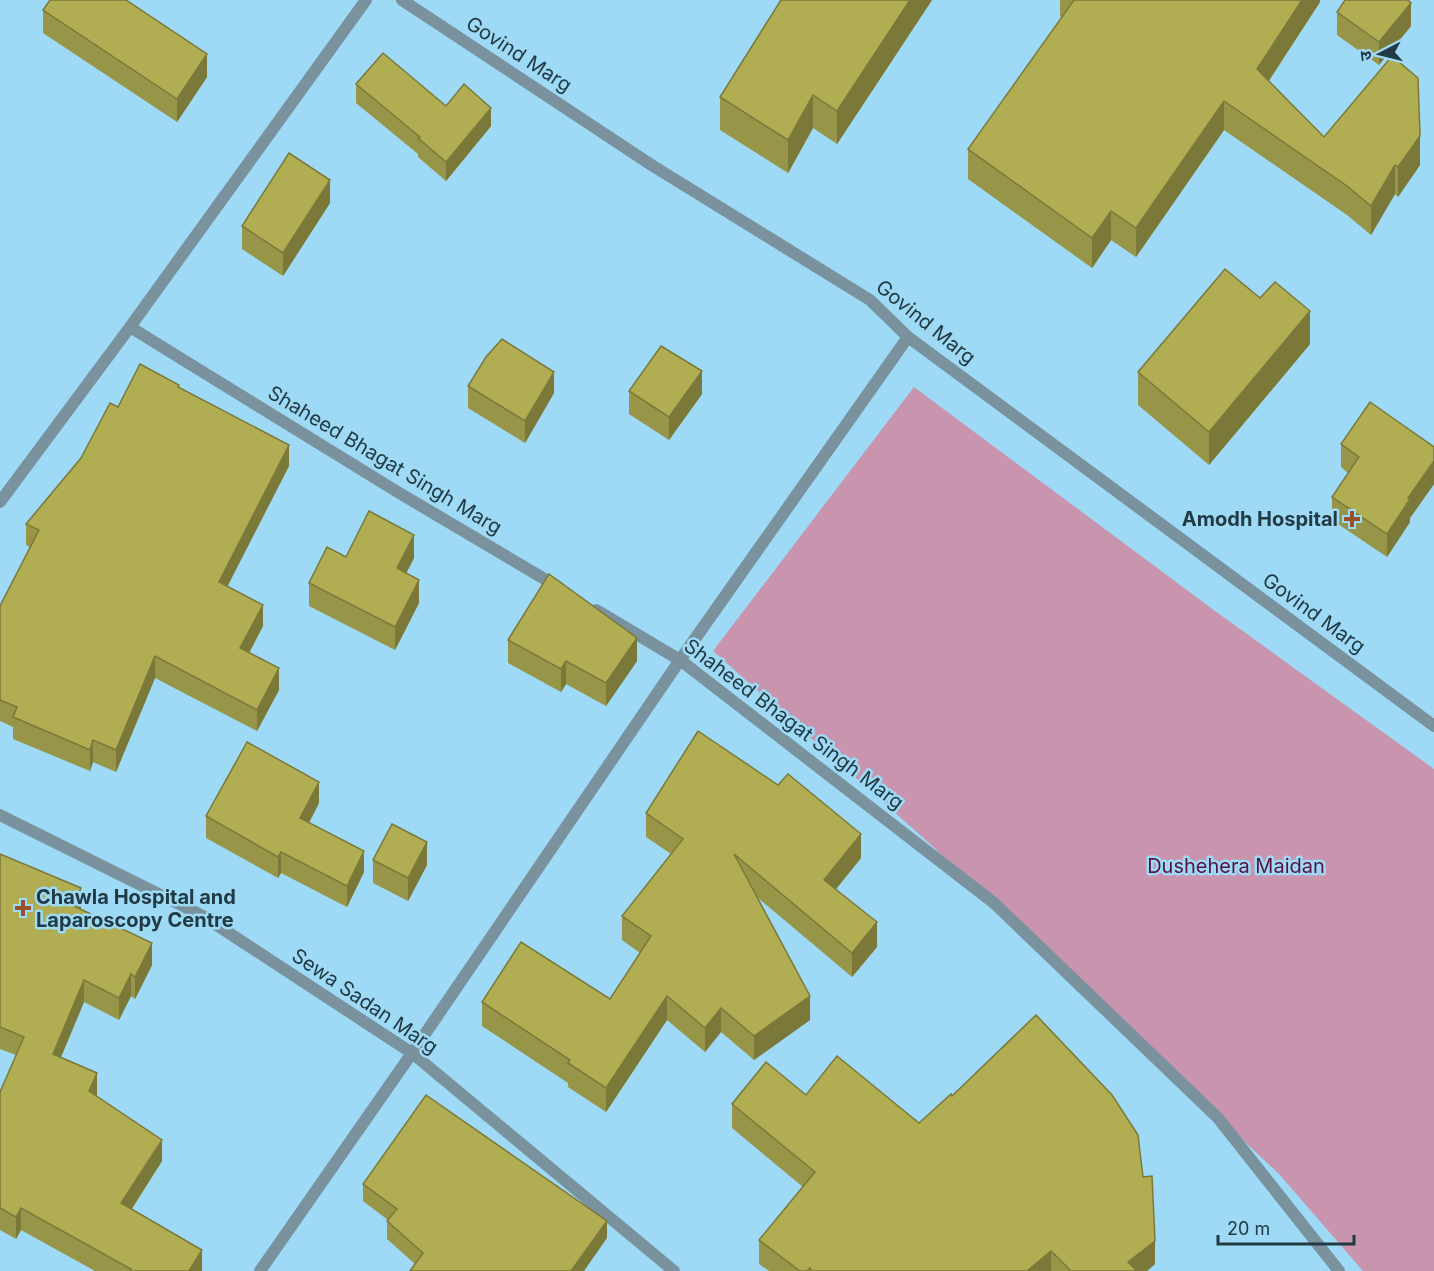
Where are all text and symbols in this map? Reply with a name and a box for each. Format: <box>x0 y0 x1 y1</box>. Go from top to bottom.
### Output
street label: Govind Marg <box>462 11 576 97</box>
north arrow <box>1350 24 1410 84</box>
text: उ <box>1355 49 1376 62</box>
street label: Govind Marg <box>871 275 981 369</box>
street label: Shaheed Bhagat Singh Marg <box>264 381 506 539</box>
place label: Amodh Hospital <box>1182 507 1338 531</box>
marker: Amodh Hospital <box>1343 510 1361 528</box>
street label: Govind Marg <box>1258 568 1370 658</box>
street label: Shaheed Bhagat Singh Marg <box>679 634 909 814</box>
park label: Dushehera Maidan <box>1147 854 1325 878</box>
place label: Chawla Hospital and Laparoscopy Centre <box>36 885 236 932</box>
marker: Chawla Hospital and Laparoscopy Centre <box>14 899 32 917</box>
street label: Sewa Sadan Marg <box>287 943 443 1059</box>
scale bar <box>1218 1208 1354 1246</box>
text: 20 m <box>1227 1218 1270 1239</box>

